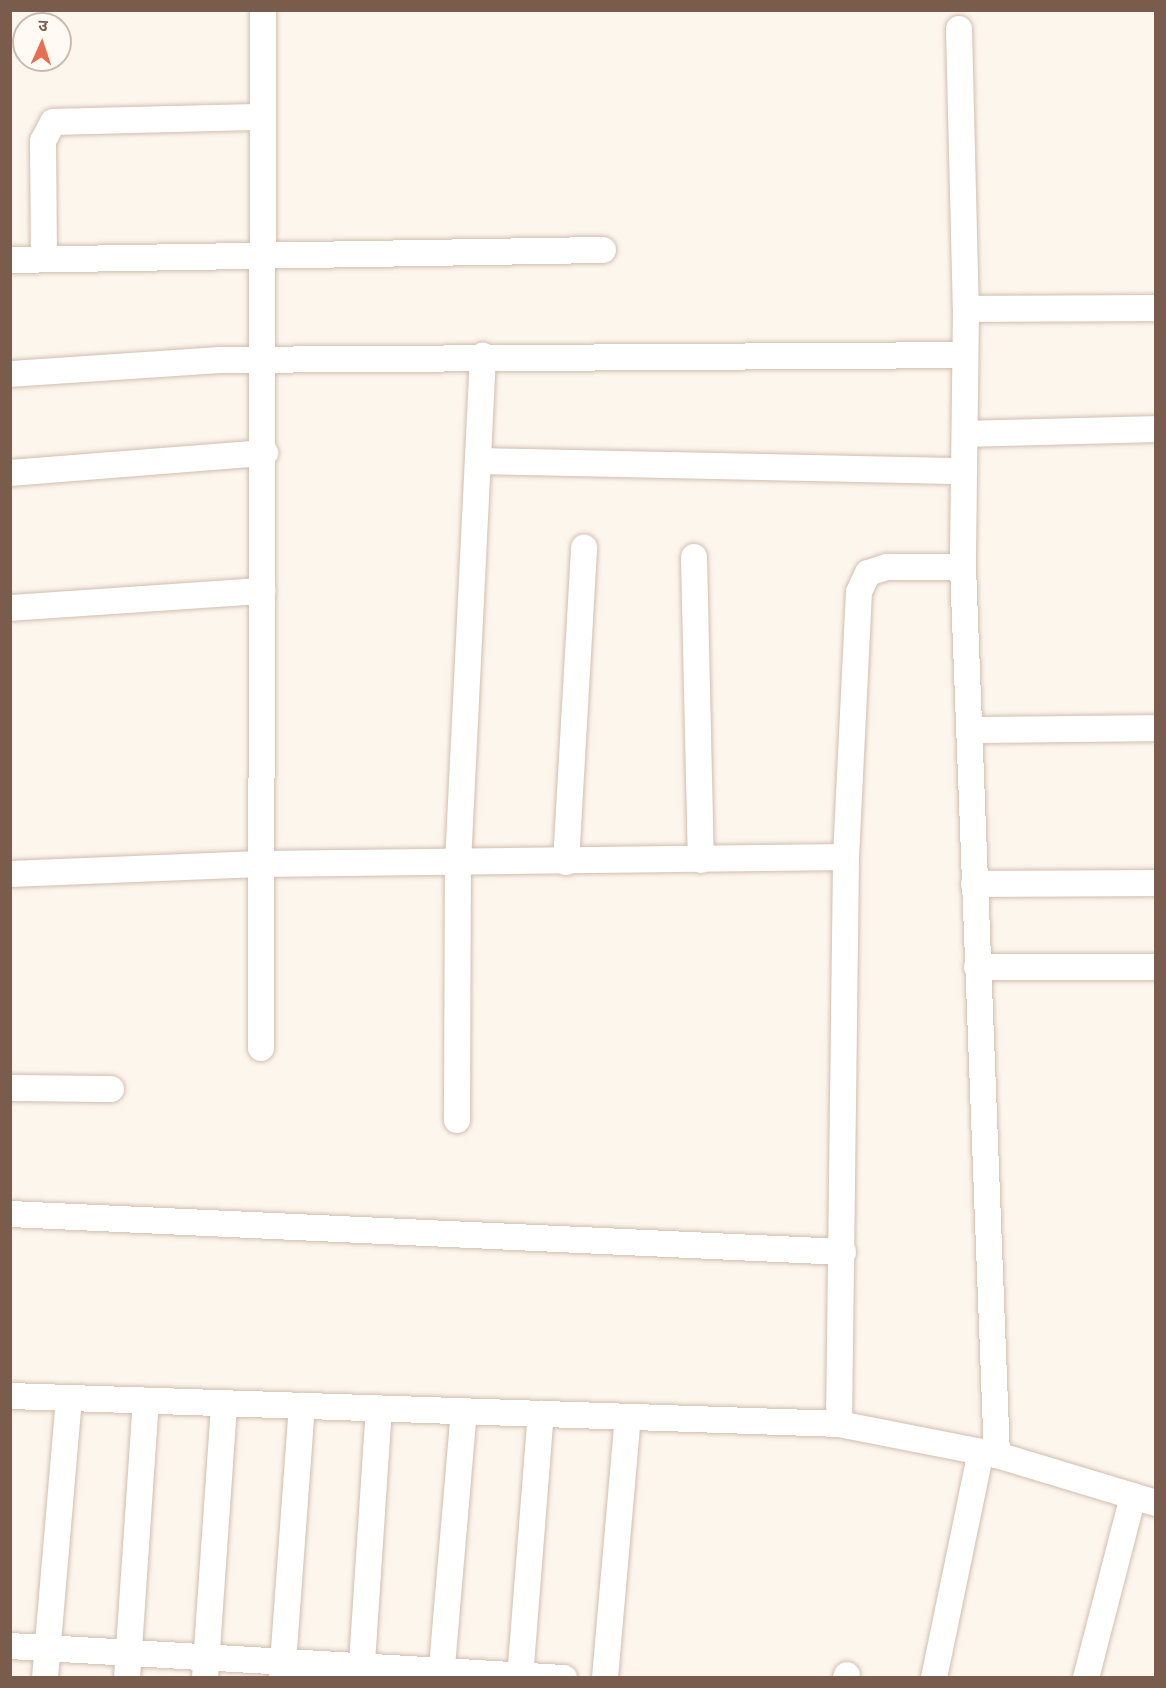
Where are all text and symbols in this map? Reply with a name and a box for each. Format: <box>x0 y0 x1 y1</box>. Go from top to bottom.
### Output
north arrow <box>12 12 72 72</box>
text: उ <box>38 17 48 34</box>

